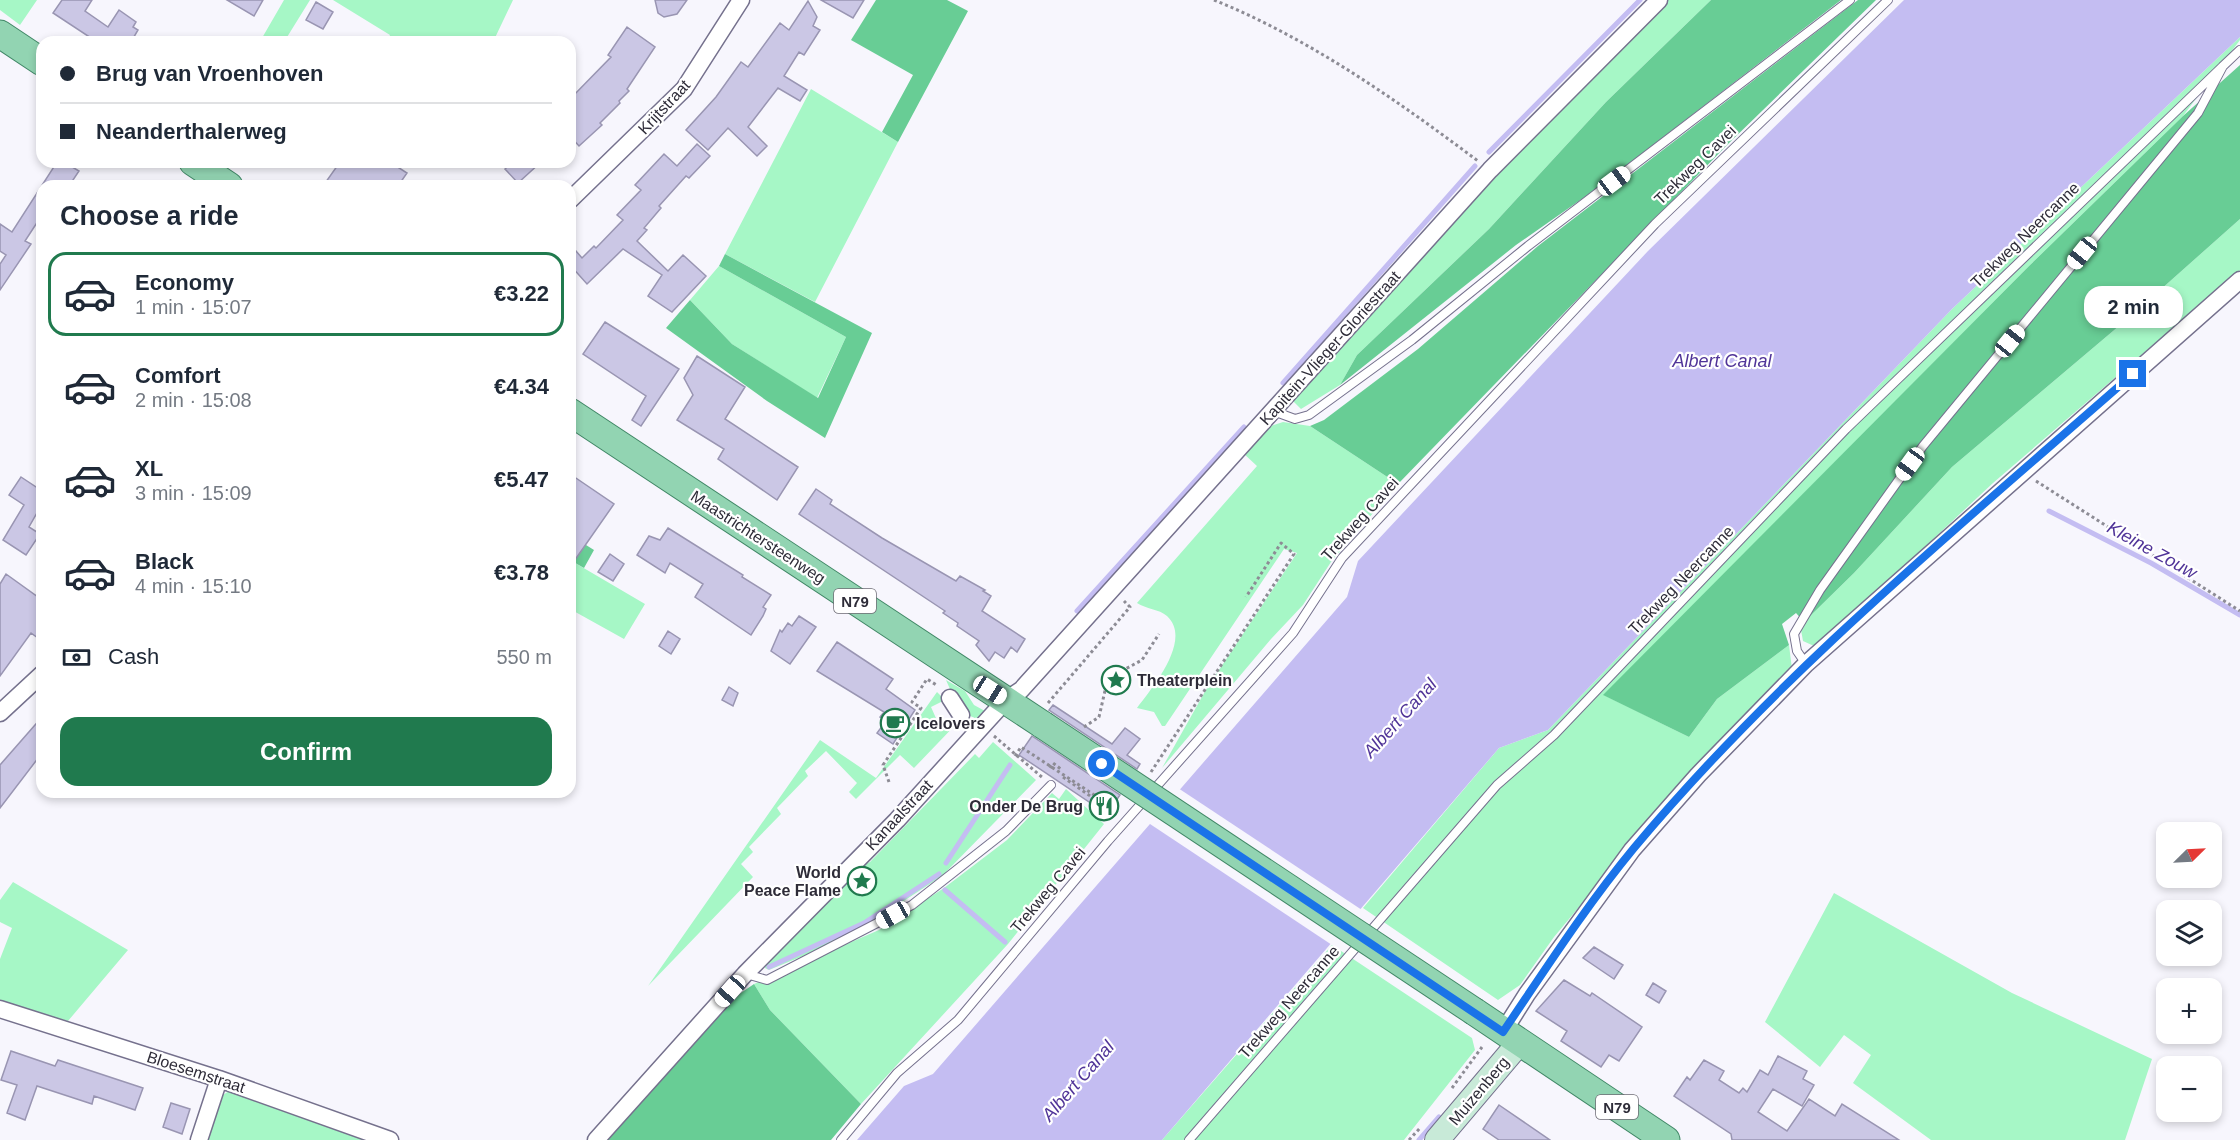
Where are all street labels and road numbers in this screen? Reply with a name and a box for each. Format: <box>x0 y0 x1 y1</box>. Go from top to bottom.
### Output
street label: Krijtstraat <box>635 76 694 138</box>
street label: Trekweg Cavei <box>1651 122 1739 208</box>
street label: Trekweg Neercanne <box>1967 179 2083 291</box>
street label: Kapitein-Vlieger-Gloriestraat <box>1256 267 1404 428</box>
street label: Trekweg Cavei <box>1318 474 1402 564</box>
street label: Maastrichtersteenweg <box>688 487 828 587</box>
street label: Trekweg Neercanne <box>1625 522 1737 638</box>
road number: N79 <box>834 589 876 613</box>
street label: Kanaalstraat <box>862 776 936 854</box>
street label: Trekweg Cavei <box>1007 844 1089 936</box>
street label: Trekweg Neercanne <box>1236 942 1343 1062</box>
street label: Bloesemstraat <box>145 1048 248 1096</box>
street label: Muizenberg <box>1446 1054 1512 1128</box>
road number: N79 <box>1596 1095 1638 1119</box>

